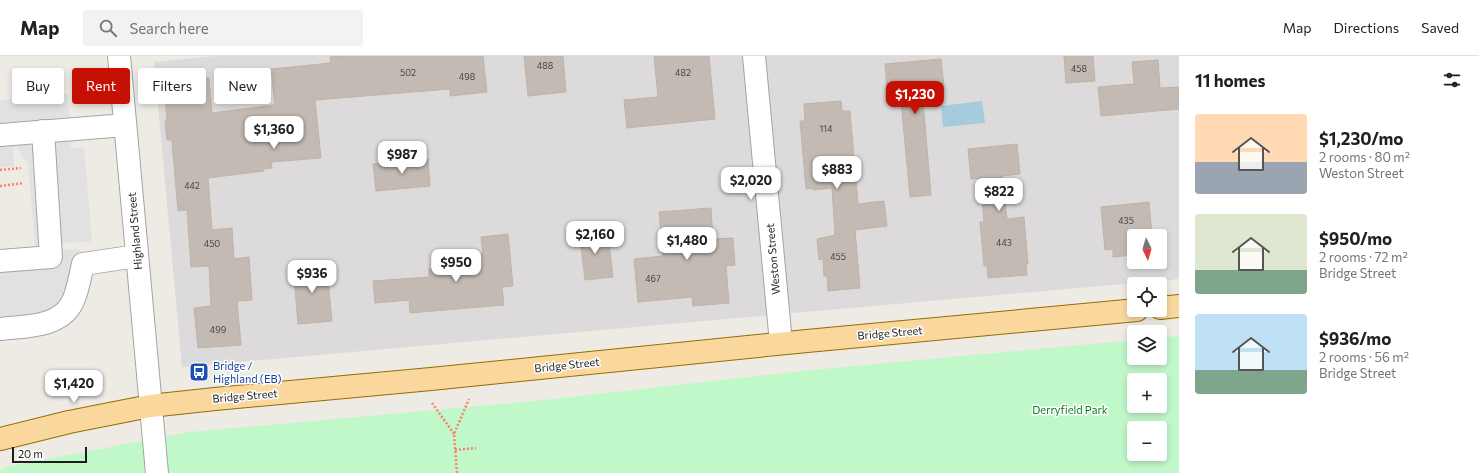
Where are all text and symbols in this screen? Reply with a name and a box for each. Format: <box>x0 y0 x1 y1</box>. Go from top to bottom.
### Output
search box <box>83 10 363 46</box>
text: Map <box>20 16 59 39</box>
icon: search <box>97 17 119 39</box>
text: Search here <box>129 19 209 37</box>
text: Map <box>1283 19 1312 36</box>
text: Directions <box>1334 19 1399 36</box>
text: Saved <box>1421 19 1459 36</box>
house number: 488 <box>537 60 553 71</box>
house number: 458 <box>1071 63 1087 74</box>
house number: 502 <box>400 67 416 78</box>
house number: 482 <box>675 67 691 78</box>
chip: Buy <box>12 68 64 104</box>
chip: Rent <box>72 68 130 104</box>
chip: Filters <box>138 68 206 104</box>
chip: New <box>214 68 271 104</box>
icon: filters <box>1441 69 1463 91</box>
text: 11 homes <box>1195 70 1265 91</box>
house number: 498 <box>459 71 475 82</box>
pin: $1,230 <box>882 81 948 115</box>
text: $1,230 <box>895 86 935 102</box>
pin: $1,360 <box>241 116 307 150</box>
text: $1,360 <box>254 121 294 137</box>
house number: 114 <box>819 123 833 134</box>
text: $1,230/mo <box>1319 128 1403 149</box>
icon: home <box>1227 130 1275 178</box>
pin: $987 <box>378 141 426 175</box>
text: $987 <box>387 146 417 162</box>
text: 2 rooms · 80 m² <box>1319 149 1410 165</box>
pin: $883 <box>813 156 861 190</box>
text: $883 <box>821 161 853 177</box>
text: Weston Street <box>1319 165 1404 181</box>
pin: $2,020 <box>718 167 784 201</box>
text: $2,020 <box>730 172 772 188</box>
pin: $822 <box>975 178 1023 212</box>
house number: 442 <box>184 180 200 191</box>
text: $822 <box>984 183 1014 199</box>
street label: Highland Street <box>125 191 144 270</box>
house number: 435 <box>1118 215 1134 226</box>
pin: $2,160 <box>562 221 628 255</box>
street label: Weston Street <box>763 222 782 295</box>
text: $2,160 <box>575 226 615 242</box>
pin: $1,480 <box>654 227 720 261</box>
text: $950/mo <box>1319 228 1392 249</box>
north arrow <box>1127 229 1167 269</box>
map controls <box>1127 229 1167 461</box>
icon: home <box>1227 230 1275 278</box>
text: $1,480 <box>666 232 708 248</box>
house number: 443 <box>996 237 1012 248</box>
house number: 450 <box>204 238 220 249</box>
pin: $950 <box>432 249 480 283</box>
text: 2 rooms · 72 m² <box>1319 249 1408 265</box>
house number: 455 <box>830 251 846 262</box>
text: $950 <box>440 254 472 270</box>
pin: $936 <box>288 260 336 294</box>
text: $936 <box>296 265 328 281</box>
text: Bridge Street <box>1319 265 1396 281</box>
house number: 467 <box>645 273 661 284</box>
button: locate <box>1127 277 1167 317</box>
street label: Bridge Street <box>857 323 924 342</box>
house number: 499 <box>210 324 226 335</box>
button: layers <box>1127 325 1167 365</box>
text: $936/mo <box>1319 328 1391 349</box>
icon: home <box>1227 330 1275 378</box>
text: 2 rooms · 56 m² <box>1319 349 1409 365</box>
street label: Bridge Street <box>534 355 601 374</box>
place label: Bridge / Highland (EB) <box>213 359 282 385</box>
bus stop icon: Bridge / Highland (EB) <box>188 361 210 383</box>
text: Bridge Street <box>1319 365 1396 381</box>
pin: $1,420 <box>41 370 107 404</box>
button: + <box>1127 373 1167 413</box>
text: $1,420 <box>54 375 94 391</box>
street label: Bridge Street <box>212 386 279 405</box>
park label: Derryfield Park <box>1032 403 1108 416</box>
button: − <box>1127 421 1167 461</box>
scale bar <box>12 445 87 464</box>
text: 20 m <box>18 447 43 460</box>

